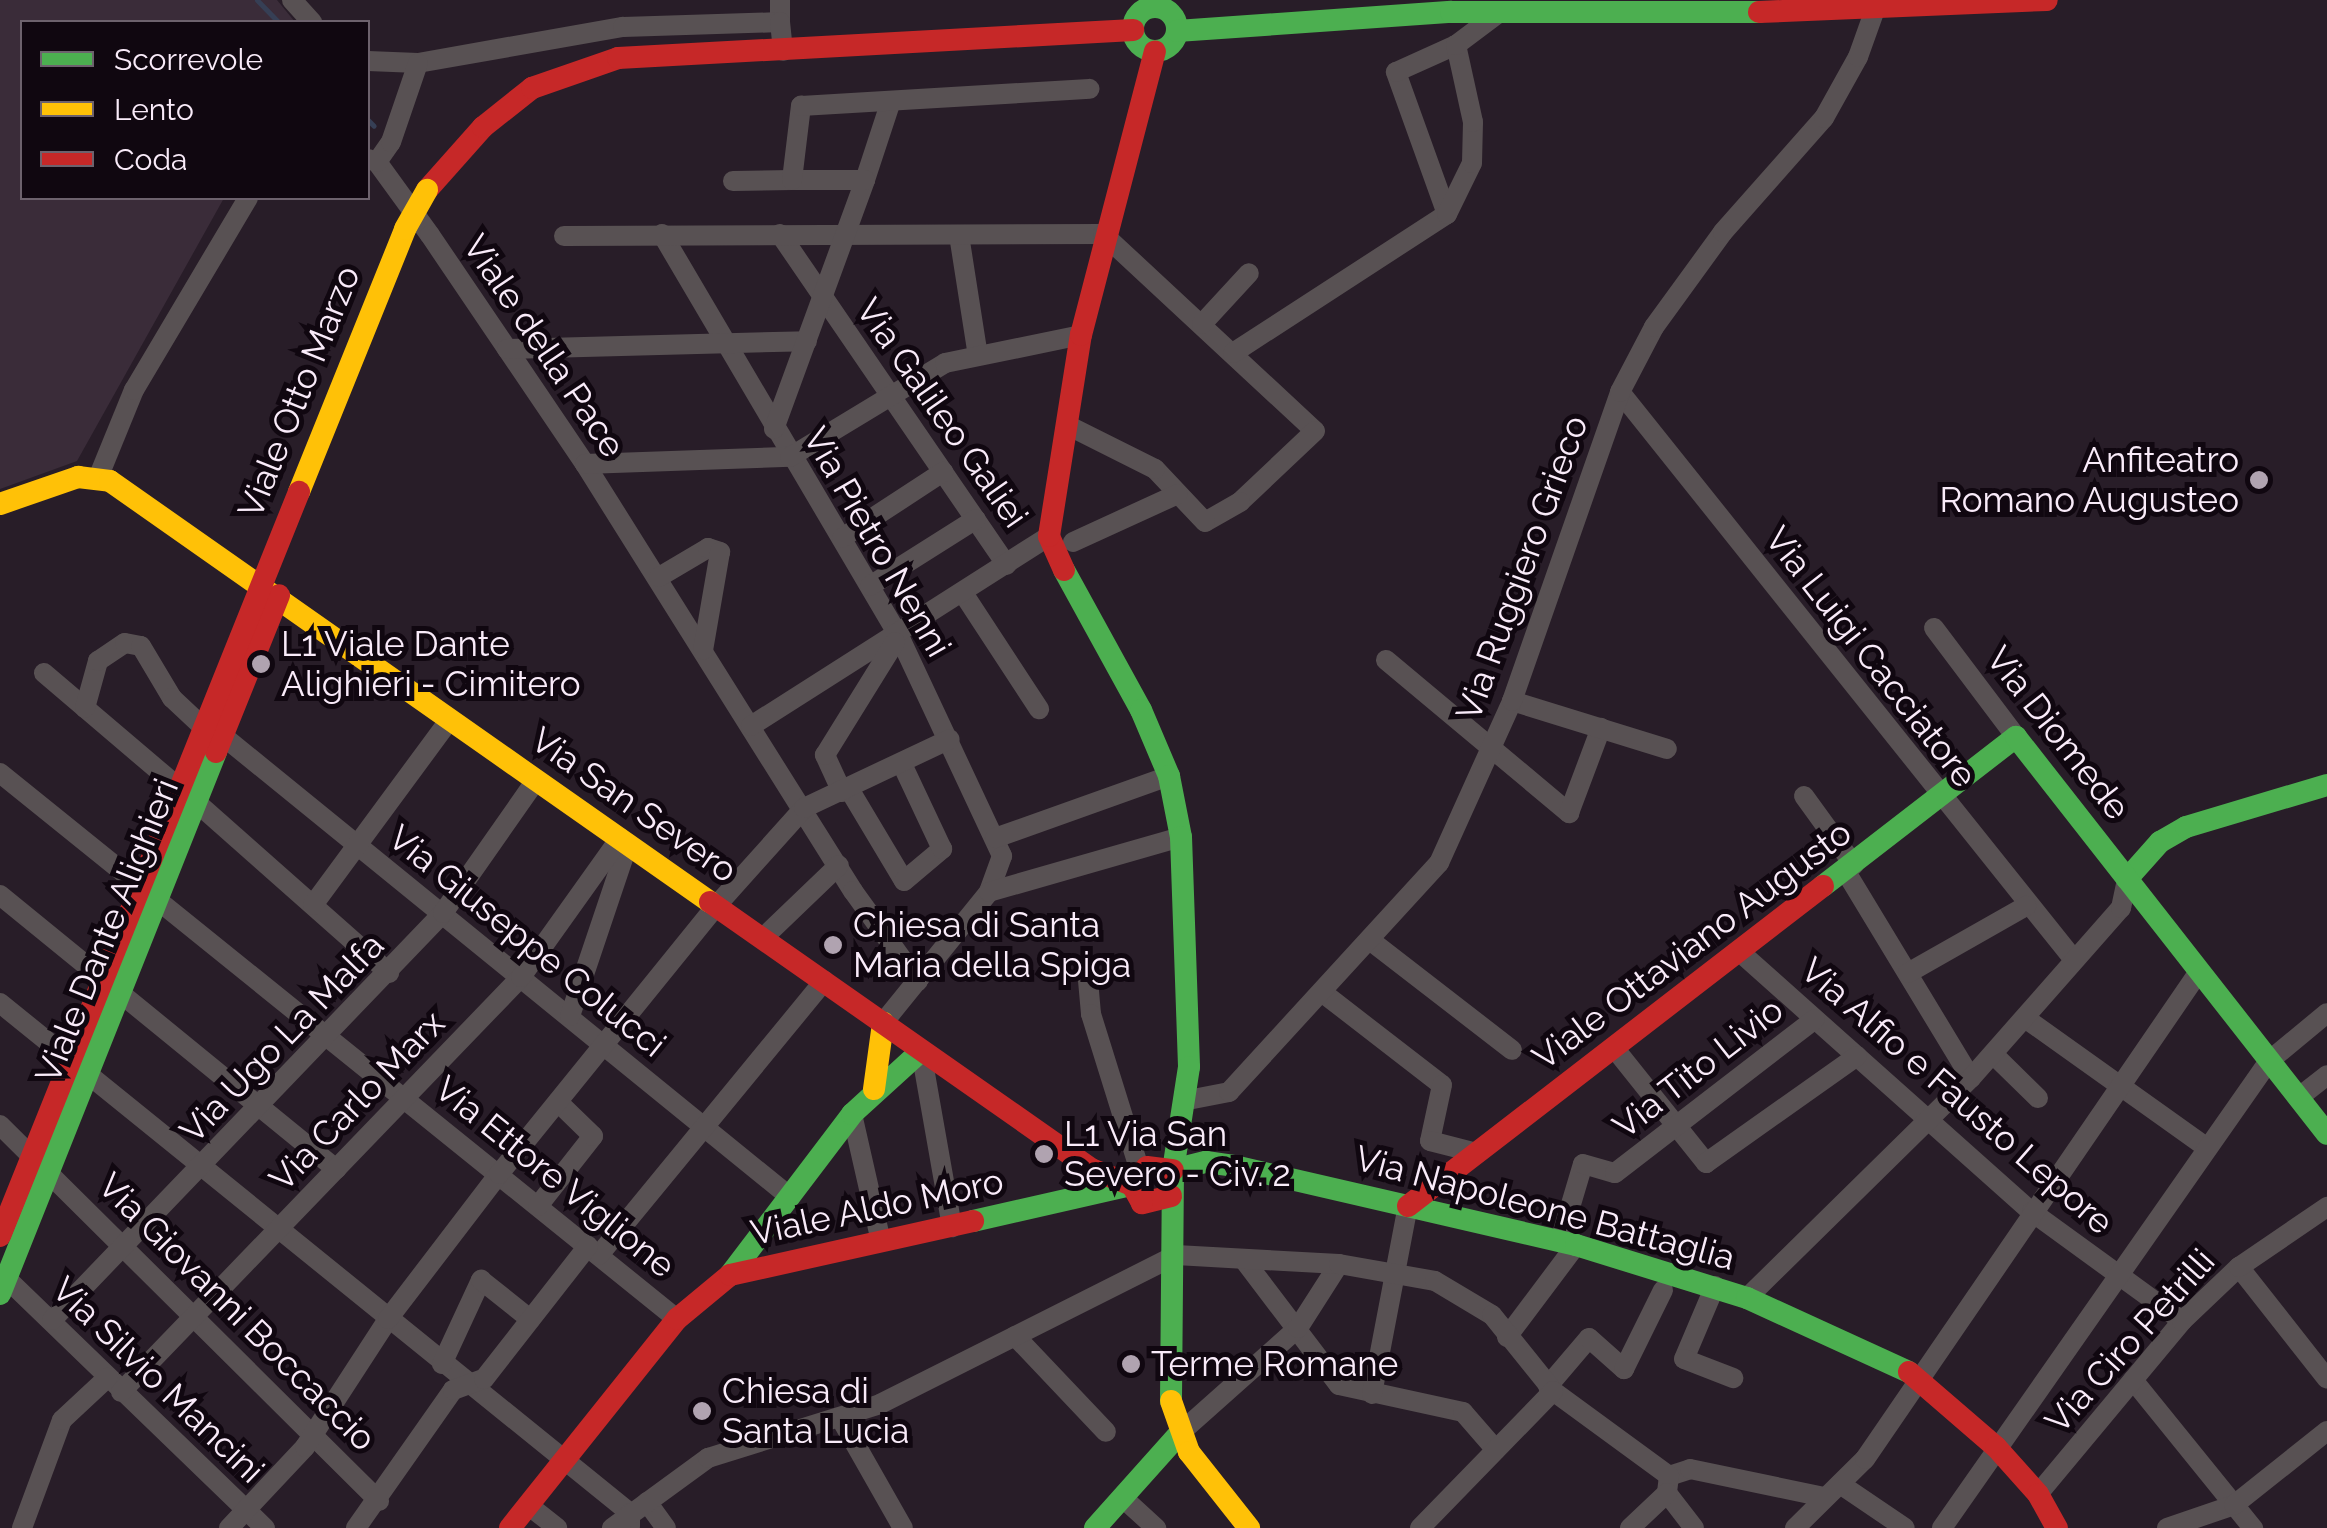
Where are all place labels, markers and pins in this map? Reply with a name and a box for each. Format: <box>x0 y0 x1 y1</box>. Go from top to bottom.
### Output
place label: Anfiteatro Romano Augusteo <box>1938 439 2239 521</box>
marker: Anfiteatro Romano Augusteo <box>2248 469 2270 491</box>
place label: L1 Viale Dante Alighieri - Cimitero <box>281 623 580 705</box>
marker: L1 Viale Dante Alighieri - Cimitero <box>250 653 272 675</box>
place label: Chiesa di Santa Maria della Spiga <box>853 904 1131 986</box>
marker: Chiesa di Santa Maria della Spiga <box>822 934 844 956</box>
place label: L1 Via San Severo - Civ. 2 <box>1064 1113 1291 1195</box>
marker: L1 Via San Severo - Civ. 2 <box>1033 1143 1055 1165</box>
place label: Terme Romane <box>1151 1343 1398 1385</box>
marker: Terme Romane <box>1120 1353 1142 1375</box>
place label: Chiesa di Santa Lucia <box>722 1370 909 1452</box>
marker: Chiesa di Santa Lucia <box>691 1400 713 1422</box>

